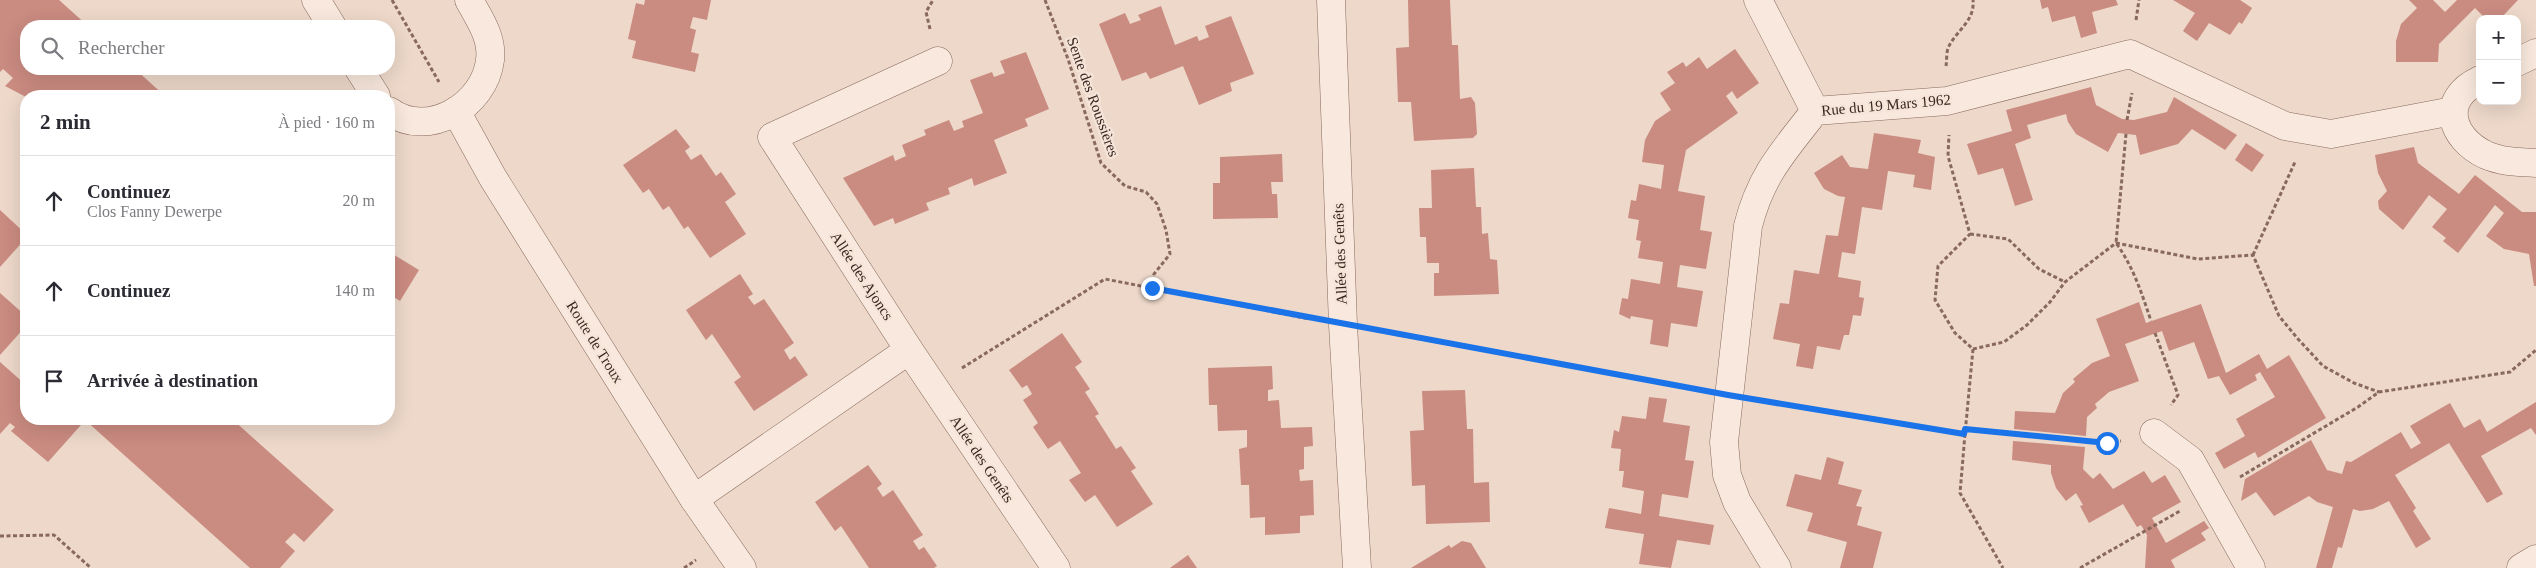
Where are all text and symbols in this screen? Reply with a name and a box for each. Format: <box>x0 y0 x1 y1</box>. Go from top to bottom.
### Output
map controls <box>2476 15 2521 105</box>
button: + <box>2476 15 2521 60</box>
search box <box>20 20 395 75</box>
icon: search <box>38 34 66 62</box>
street label: Sente des Roussières <box>1064 35 1122 159</box>
text: Rechercher <box>78 37 165 58</box>
button: − <box>2476 60 2521 105</box>
street label: Rue du 19 Mars 1962 <box>1821 91 1951 119</box>
text: 2 min <box>40 110 91 134</box>
text: À pied · 160 m <box>278 114 375 131</box>
text: Continuez <box>87 181 170 202</box>
icon: ahead <box>40 187 68 215</box>
text: 20 m <box>343 192 375 209</box>
text: Clos Fanny Dewerpe <box>87 203 222 220</box>
street label: Allée des Genêts <box>1330 203 1350 305</box>
street label: Allée des Ajoncs <box>828 229 896 323</box>
icon: ahead <box>40 277 68 305</box>
route end <box>1141 277 1164 300</box>
text: Continuez <box>87 280 170 301</box>
text: 140 m <box>335 282 375 299</box>
street label: Route de Troux <box>563 298 627 386</box>
icon: arrive <box>40 367 68 395</box>
text: Arrivée à destination <box>87 370 258 391</box>
street label: Allée des Genêts <box>947 412 1017 506</box>
route start <box>2096 432 2119 455</box>

